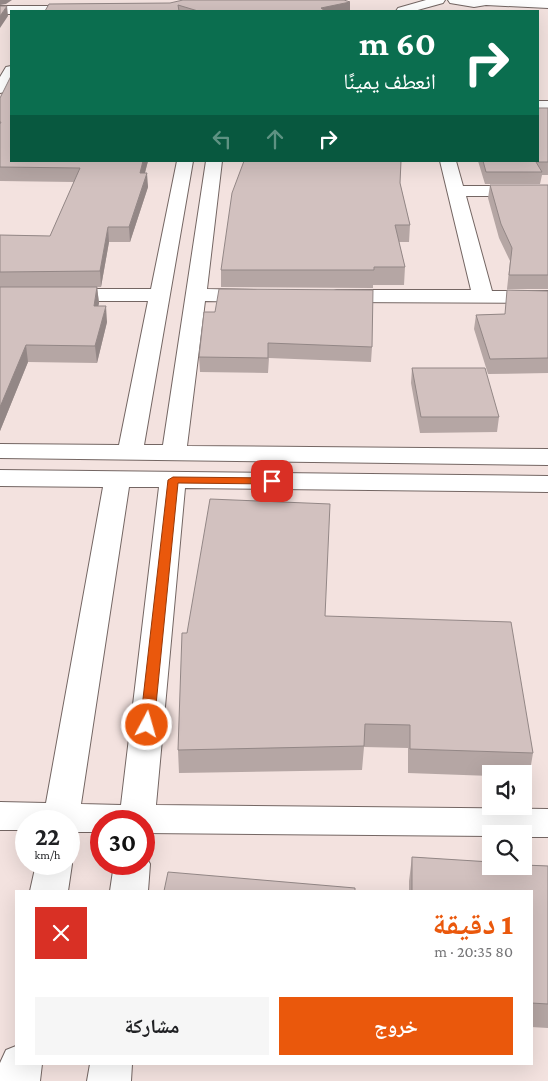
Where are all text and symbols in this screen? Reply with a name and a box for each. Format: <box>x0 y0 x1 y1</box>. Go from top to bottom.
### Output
text: 60 m <box>359 24 436 63</box>
icon: right <box>454 30 519 95</box>
text: انعطف يمينًا <box>343 69 436 94</box>
icon: left <box>208 125 236 153</box>
icon: ahead <box>261 125 289 153</box>
icon: right <box>314 125 342 153</box>
pin <box>251 460 293 502</box>
icon: arrive <box>258 467 286 495</box>
position arrow <box>120 698 172 750</box>
map controls <box>482 765 532 875</box>
button: sound <box>482 765 532 815</box>
speed limit sign: 30 <box>90 810 155 875</box>
text: 22 <box>35 823 60 850</box>
button: search <box>482 825 532 875</box>
text: km/h <box>35 848 60 862</box>
button: close <box>35 907 87 959</box>
text: 1 دقيقة <box>432 907 513 940</box>
text: 80 m · 20:35 <box>434 943 513 960</box>
button: مشاركة <box>35 997 269 1055</box>
button: خروج <box>279 997 513 1055</box>

